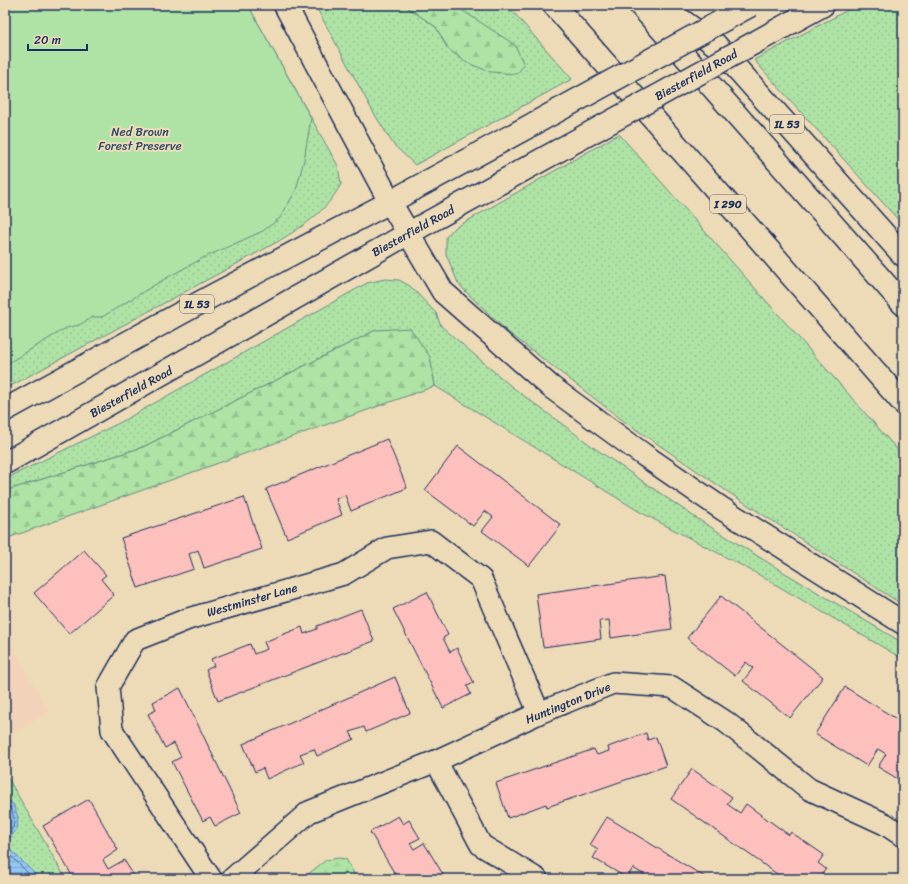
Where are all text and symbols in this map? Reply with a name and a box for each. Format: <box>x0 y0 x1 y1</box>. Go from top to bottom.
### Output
scale bar <box>28 26 87 52</box>
text: 20 m <box>34 29 61 51</box>
street label: Biesterfield Road <box>650 43 742 107</box>
road number: IL 53 <box>770 115 804 133</box>
park label: Ned Brown Forest Preserve <box>98 121 182 157</box>
road number: I 290 <box>710 195 746 213</box>
street label: Biesterfield Road <box>367 199 459 263</box>
road number: IL 53 <box>180 295 214 313</box>
street label: Biesterfield Road <box>85 360 177 424</box>
street label: Westminster Lane <box>204 577 300 623</box>
street label: Huntington Drive <box>522 676 614 730</box>

